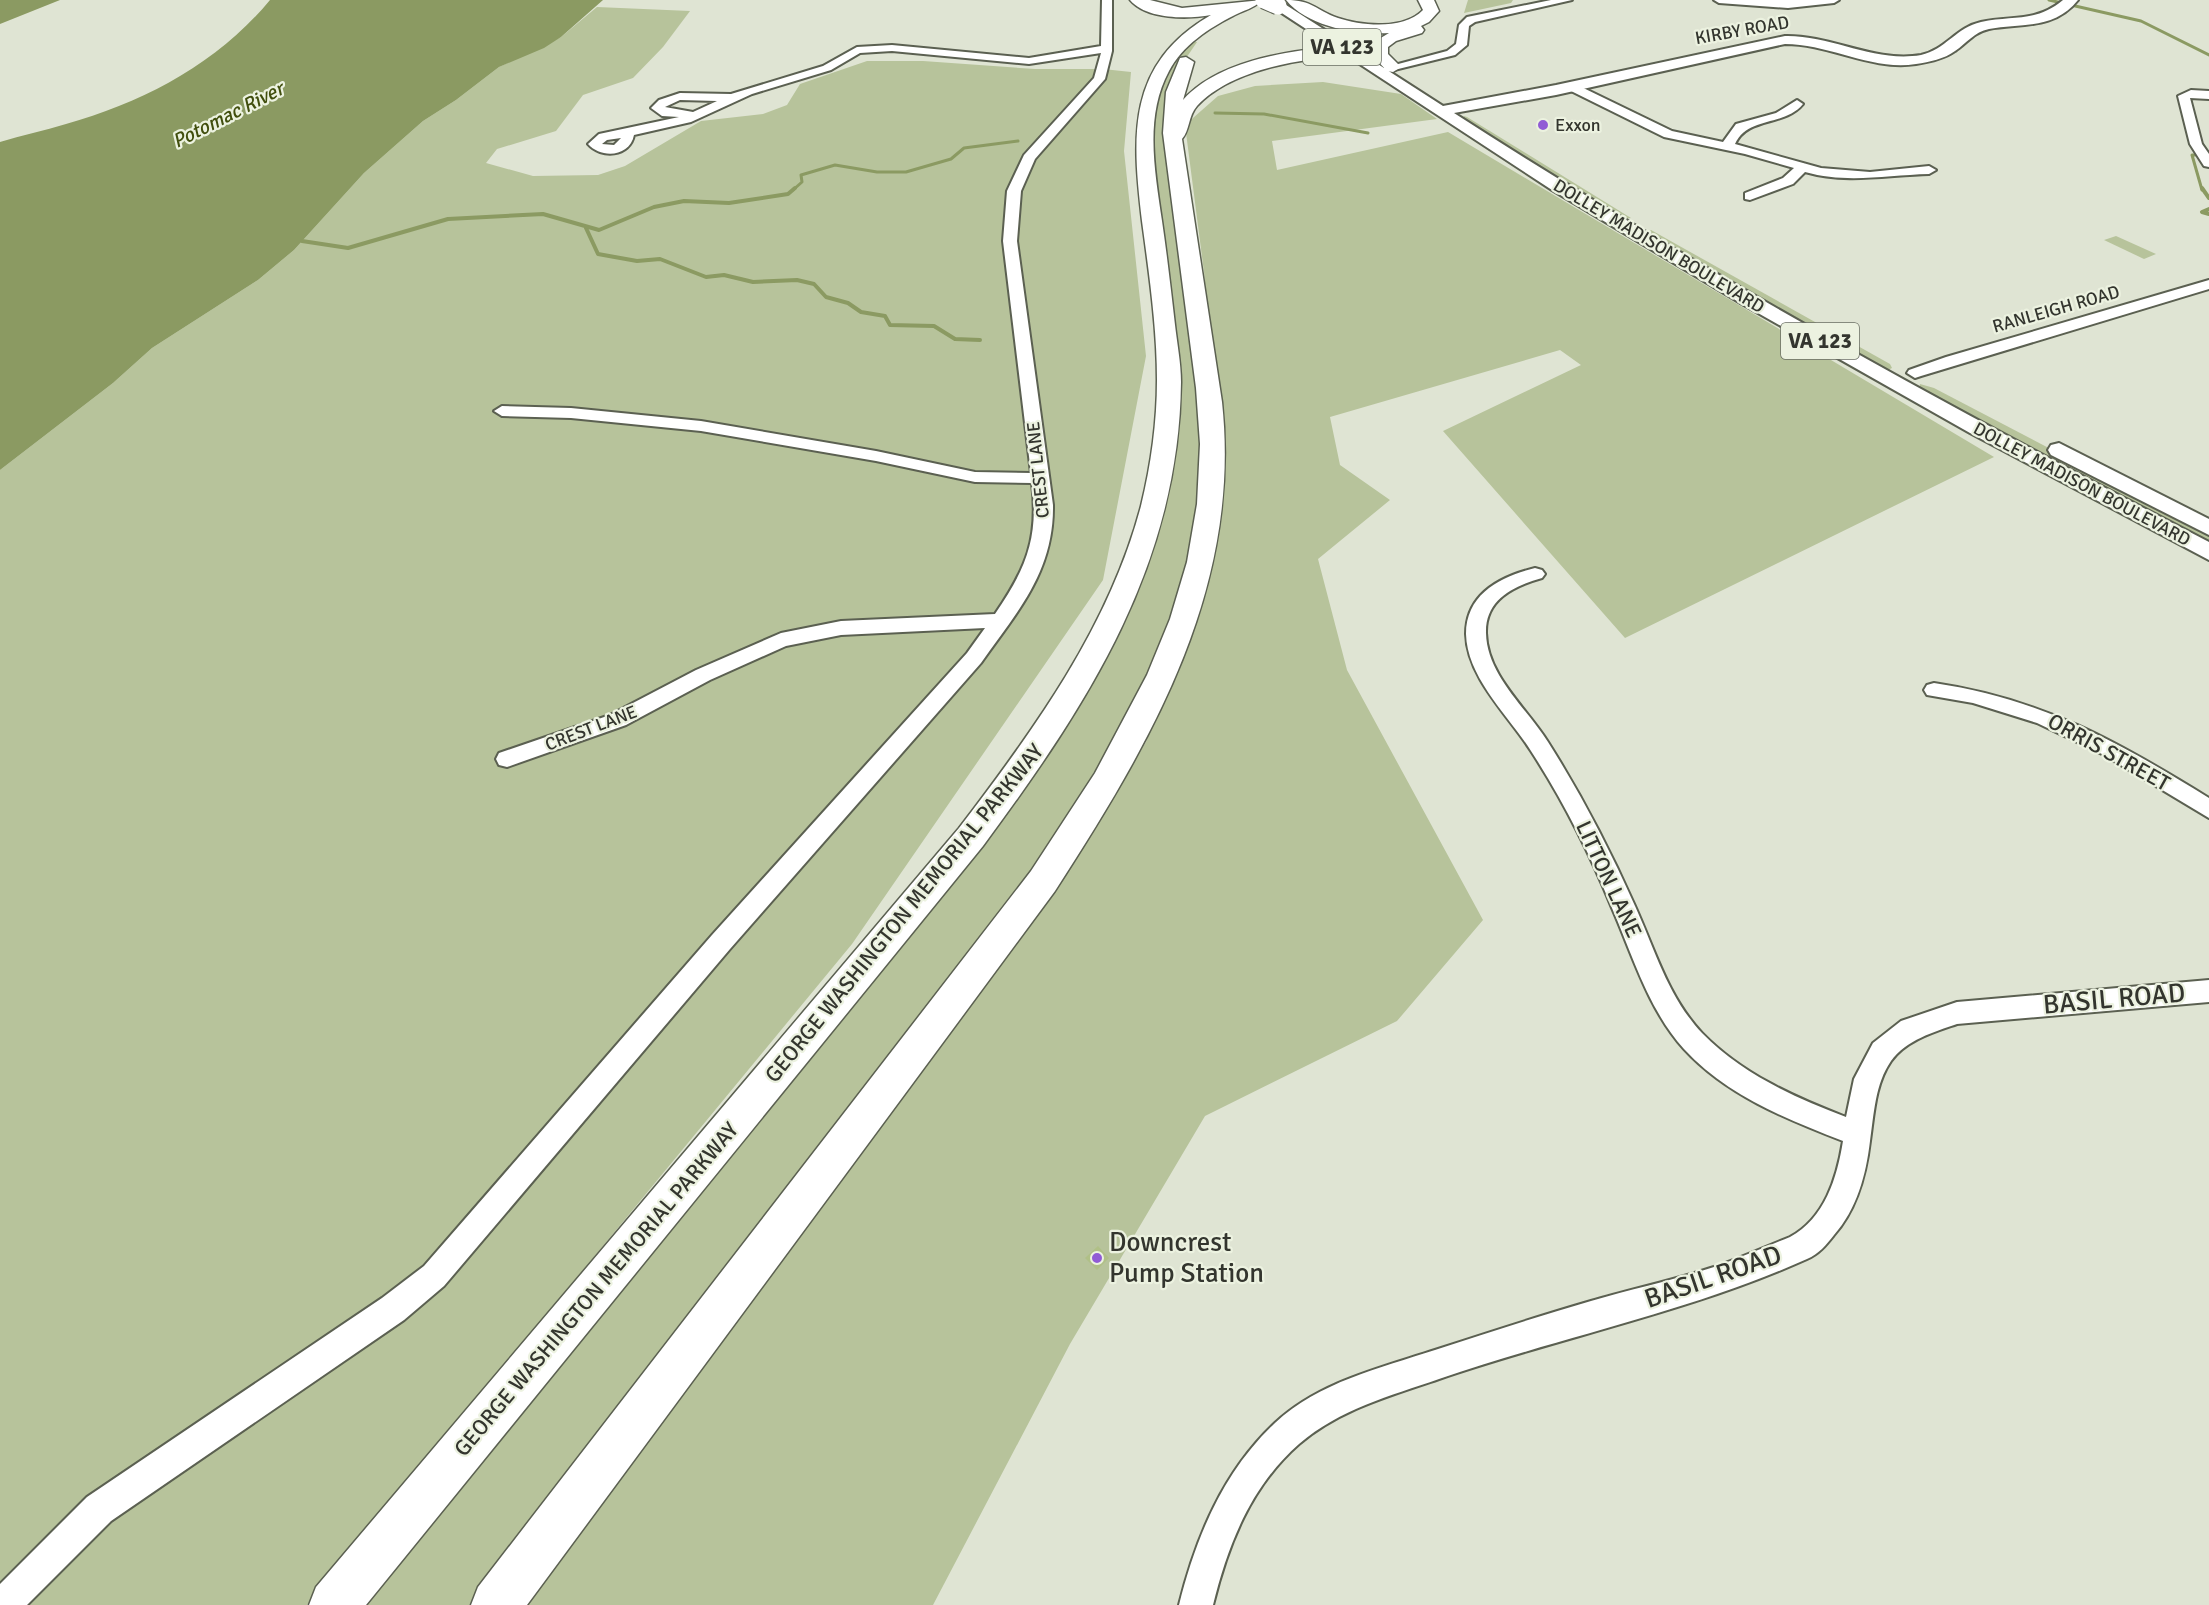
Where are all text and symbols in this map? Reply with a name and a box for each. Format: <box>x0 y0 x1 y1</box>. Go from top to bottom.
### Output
street label: KIRBY ROAD <box>1693 11 1791 49</box>
road number: VA 123 <box>1303 29 1381 65</box>
water label: Potomac River <box>168 75 290 154</box>
place label: Exxon <box>1555 114 1601 136</box>
marker: Exxon <box>1536 118 1550 132</box>
street label: DOLLEY MADISON BOULEVARD <box>1549 174 1769 318</box>
street label: RANLEIGH ROAD <box>1990 280 2122 338</box>
road number: VA 123 <box>1781 323 1859 359</box>
street label: DOLLEY MADISON BOULEVARD <box>1970 417 2194 551</box>
street label: CREST LANE <box>1022 421 1054 519</box>
street label: CREST LANE <box>542 700 640 756</box>
street label: ORRIS STREET <box>2043 707 2175 797</box>
street label: GEORGE WASHINGTON MEMORIAL PARKWAY <box>759 738 1049 1088</box>
street label: LITTON LANE <box>1570 816 1648 942</box>
street label: BASIL ROAD <box>2041 976 2187 1022</box>
street label: GEORGE WASHINGTON MEMORIAL PARKWAY <box>448 1116 744 1462</box>
place label: Downcrest Pump Station <box>1109 1226 1264 1290</box>
street label: BASIL ROAD <box>1640 1238 1786 1316</box>
marker: Downcrest Pump Station <box>1090 1251 1104 1265</box>

